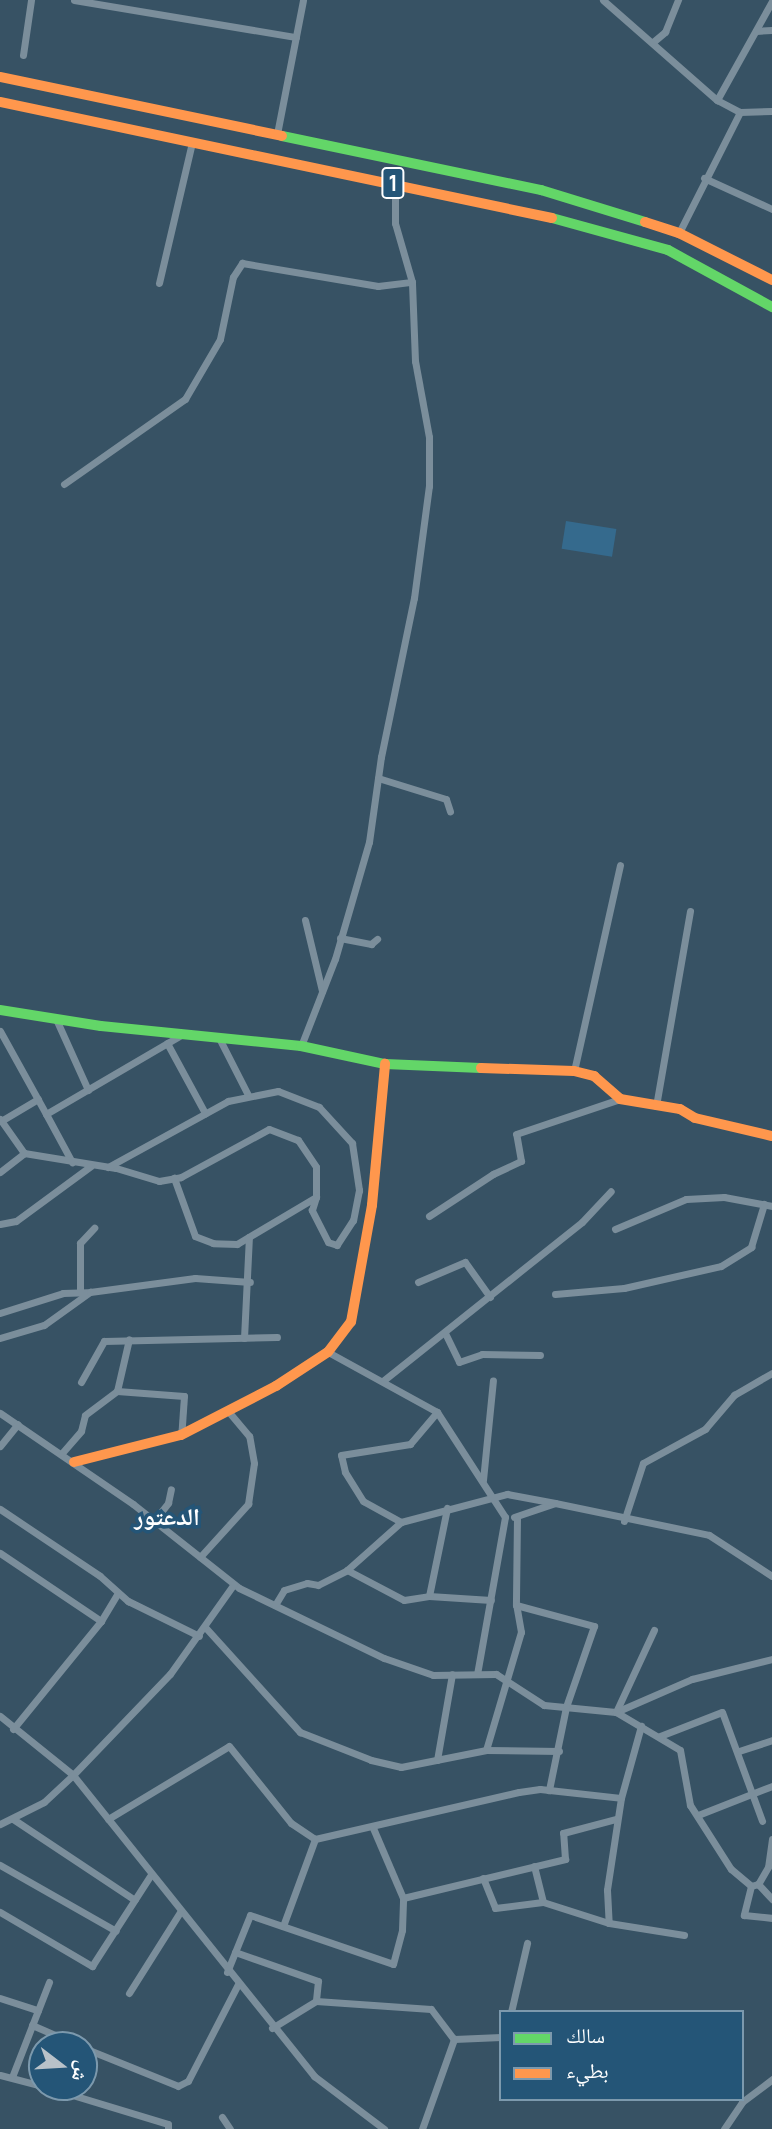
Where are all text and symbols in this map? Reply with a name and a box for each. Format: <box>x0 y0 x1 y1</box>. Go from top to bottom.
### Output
road number: 1 <box>381 166 405 200</box>
district label: الدعتور <box>134 1502 200 1530</box>
legend <box>499 2010 744 2101</box>
text: سالك <box>566 2021 605 2049</box>
north arrow <box>28 2031 98 2101</box>
text: بطيء <box>566 2056 609 2084</box>
text: ش <box>66 2058 97 2085</box>

